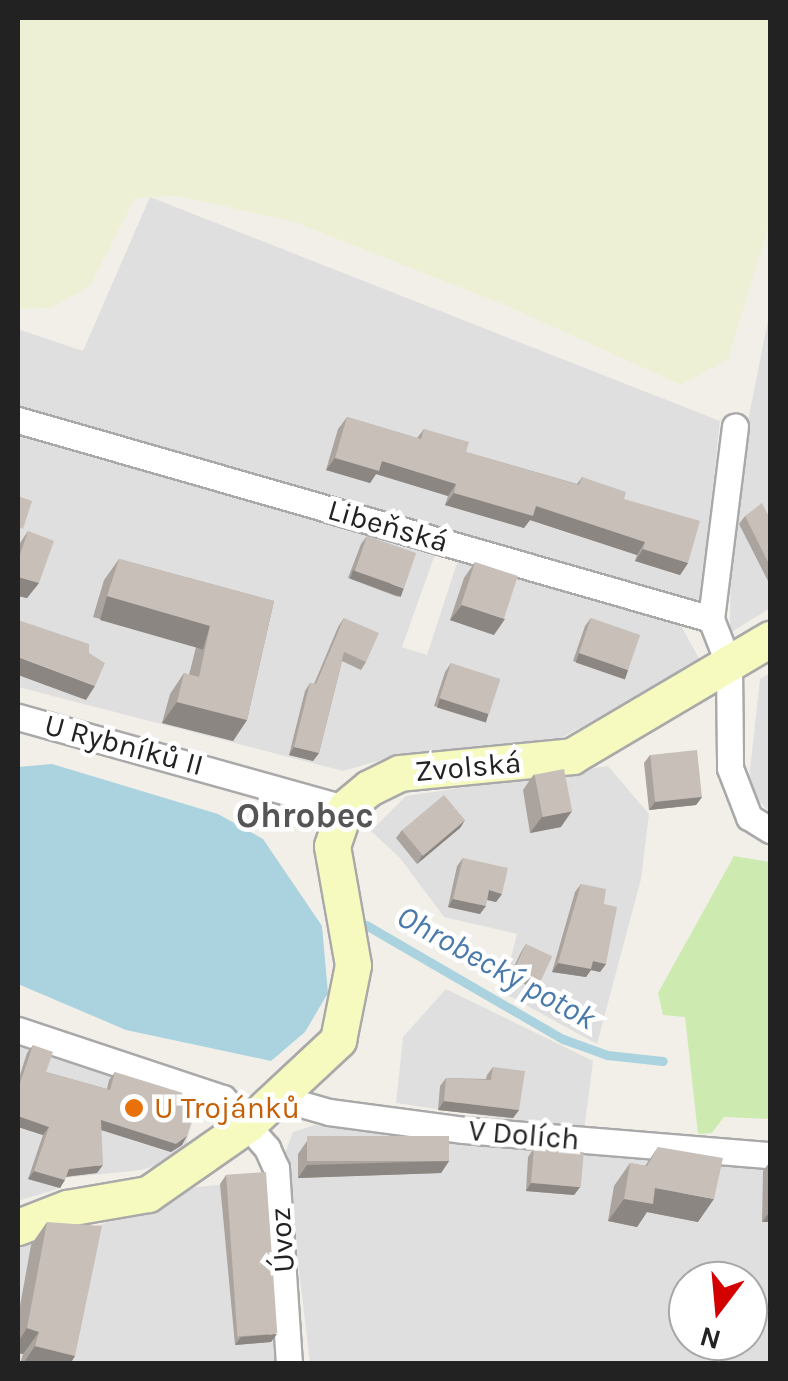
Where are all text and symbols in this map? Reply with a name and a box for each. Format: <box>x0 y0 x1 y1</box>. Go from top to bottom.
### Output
street label: Libeňská <box>324 492 452 560</box>
street label: U Rybníků II <box>41 707 207 783</box>
street label: Zvolská <box>413 744 523 790</box>
district label: Ohrobec <box>236 795 374 837</box>
water label: Ohrobecký potok <box>390 898 602 1038</box>
place label: U Trojánků <box>154 1090 300 1126</box>
marker: U Trojánků <box>123 1097 145 1119</box>
street label: V Dolích <box>467 1112 581 1158</box>
street label: Úvoz <box>262 1206 302 1274</box>
north arrow <box>668 1261 768 1361</box>
text: N <box>696 1320 724 1357</box>

